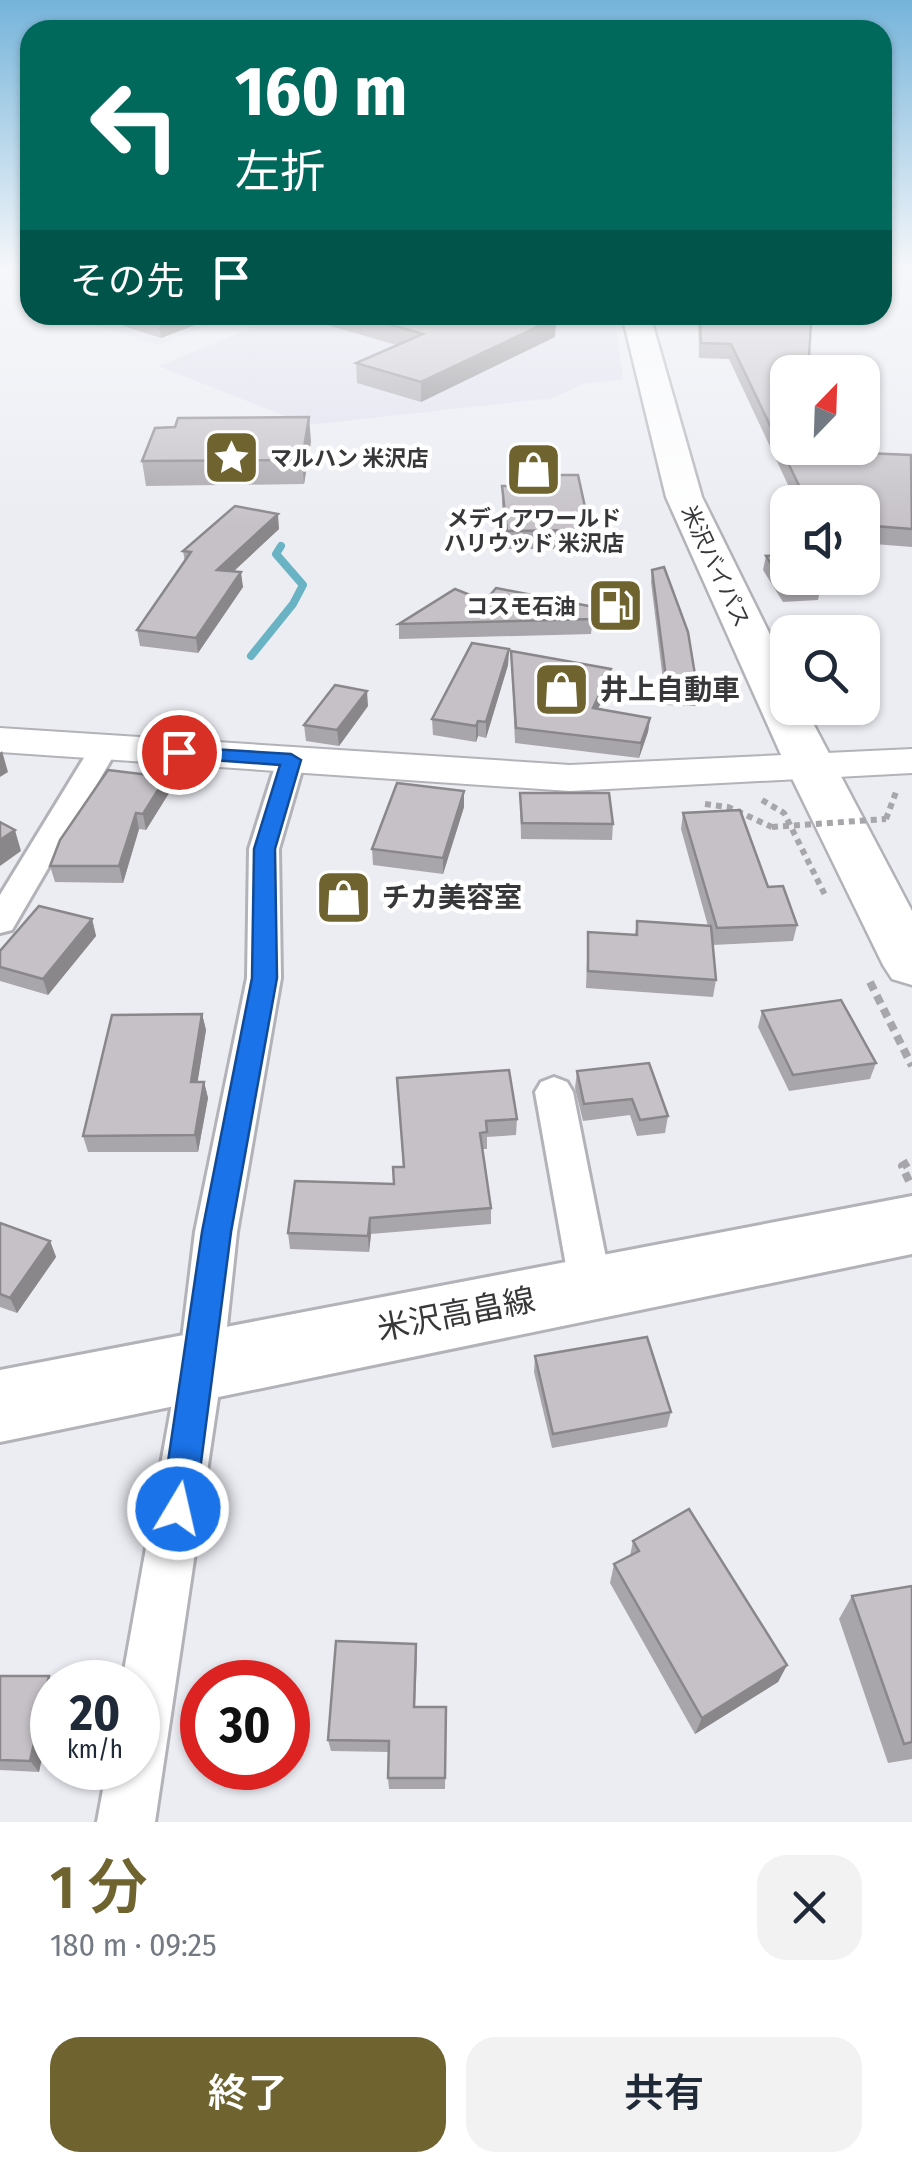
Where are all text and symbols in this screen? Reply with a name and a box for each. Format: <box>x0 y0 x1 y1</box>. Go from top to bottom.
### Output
text: 160 m <box>235 50 407 134</box>
icon: left <box>70 60 200 190</box>
text: 左折 <box>235 145 325 199</box>
icon: arrive <box>204 250 259 305</box>
text: その先 <box>70 258 184 304</box>
north arrow <box>770 355 880 465</box>
map controls <box>770 355 880 725</box>
place icon: マルハン 米沢店 <box>201 428 261 488</box>
shop icon: メディアワールド ハリウッド 米沢店 <box>504 440 564 500</box>
place label: マルハン 米沢店 <box>270 445 429 472</box>
button: sound <box>770 485 880 595</box>
street label: 米沢バイパス <box>676 501 756 632</box>
place label: メディアワールド ハリウッド 米沢店 <box>444 505 624 557</box>
fuel station icon: コスモ石油 <box>585 576 645 636</box>
place label: コスモ石油 <box>466 593 576 620</box>
button: search <box>770 615 880 725</box>
shop icon: 井上自動車 <box>531 659 591 719</box>
place label: 井上自動車 <box>600 673 740 706</box>
pin <box>137 710 222 795</box>
icon: arrive <box>152 725 207 780</box>
shop icon: チカ美容室 <box>313 867 373 927</box>
place label: チカ美容室 <box>382 881 522 914</box>
street label: 米沢高畠線 <box>374 1280 538 1348</box>
position arrow <box>126 1457 230 1561</box>
speed limit sign: 30 <box>180 1660 310 1790</box>
text: 20 <box>70 1683 120 1743</box>
text: km/h <box>67 1735 123 1765</box>
text: 1 分 <box>50 1852 148 1924</box>
button: close <box>757 1855 862 1960</box>
text: 180 m · 09:25 <box>50 1926 217 1964</box>
button: 終了 <box>50 2037 446 2152</box>
button: 共有 <box>466 2037 862 2152</box>

